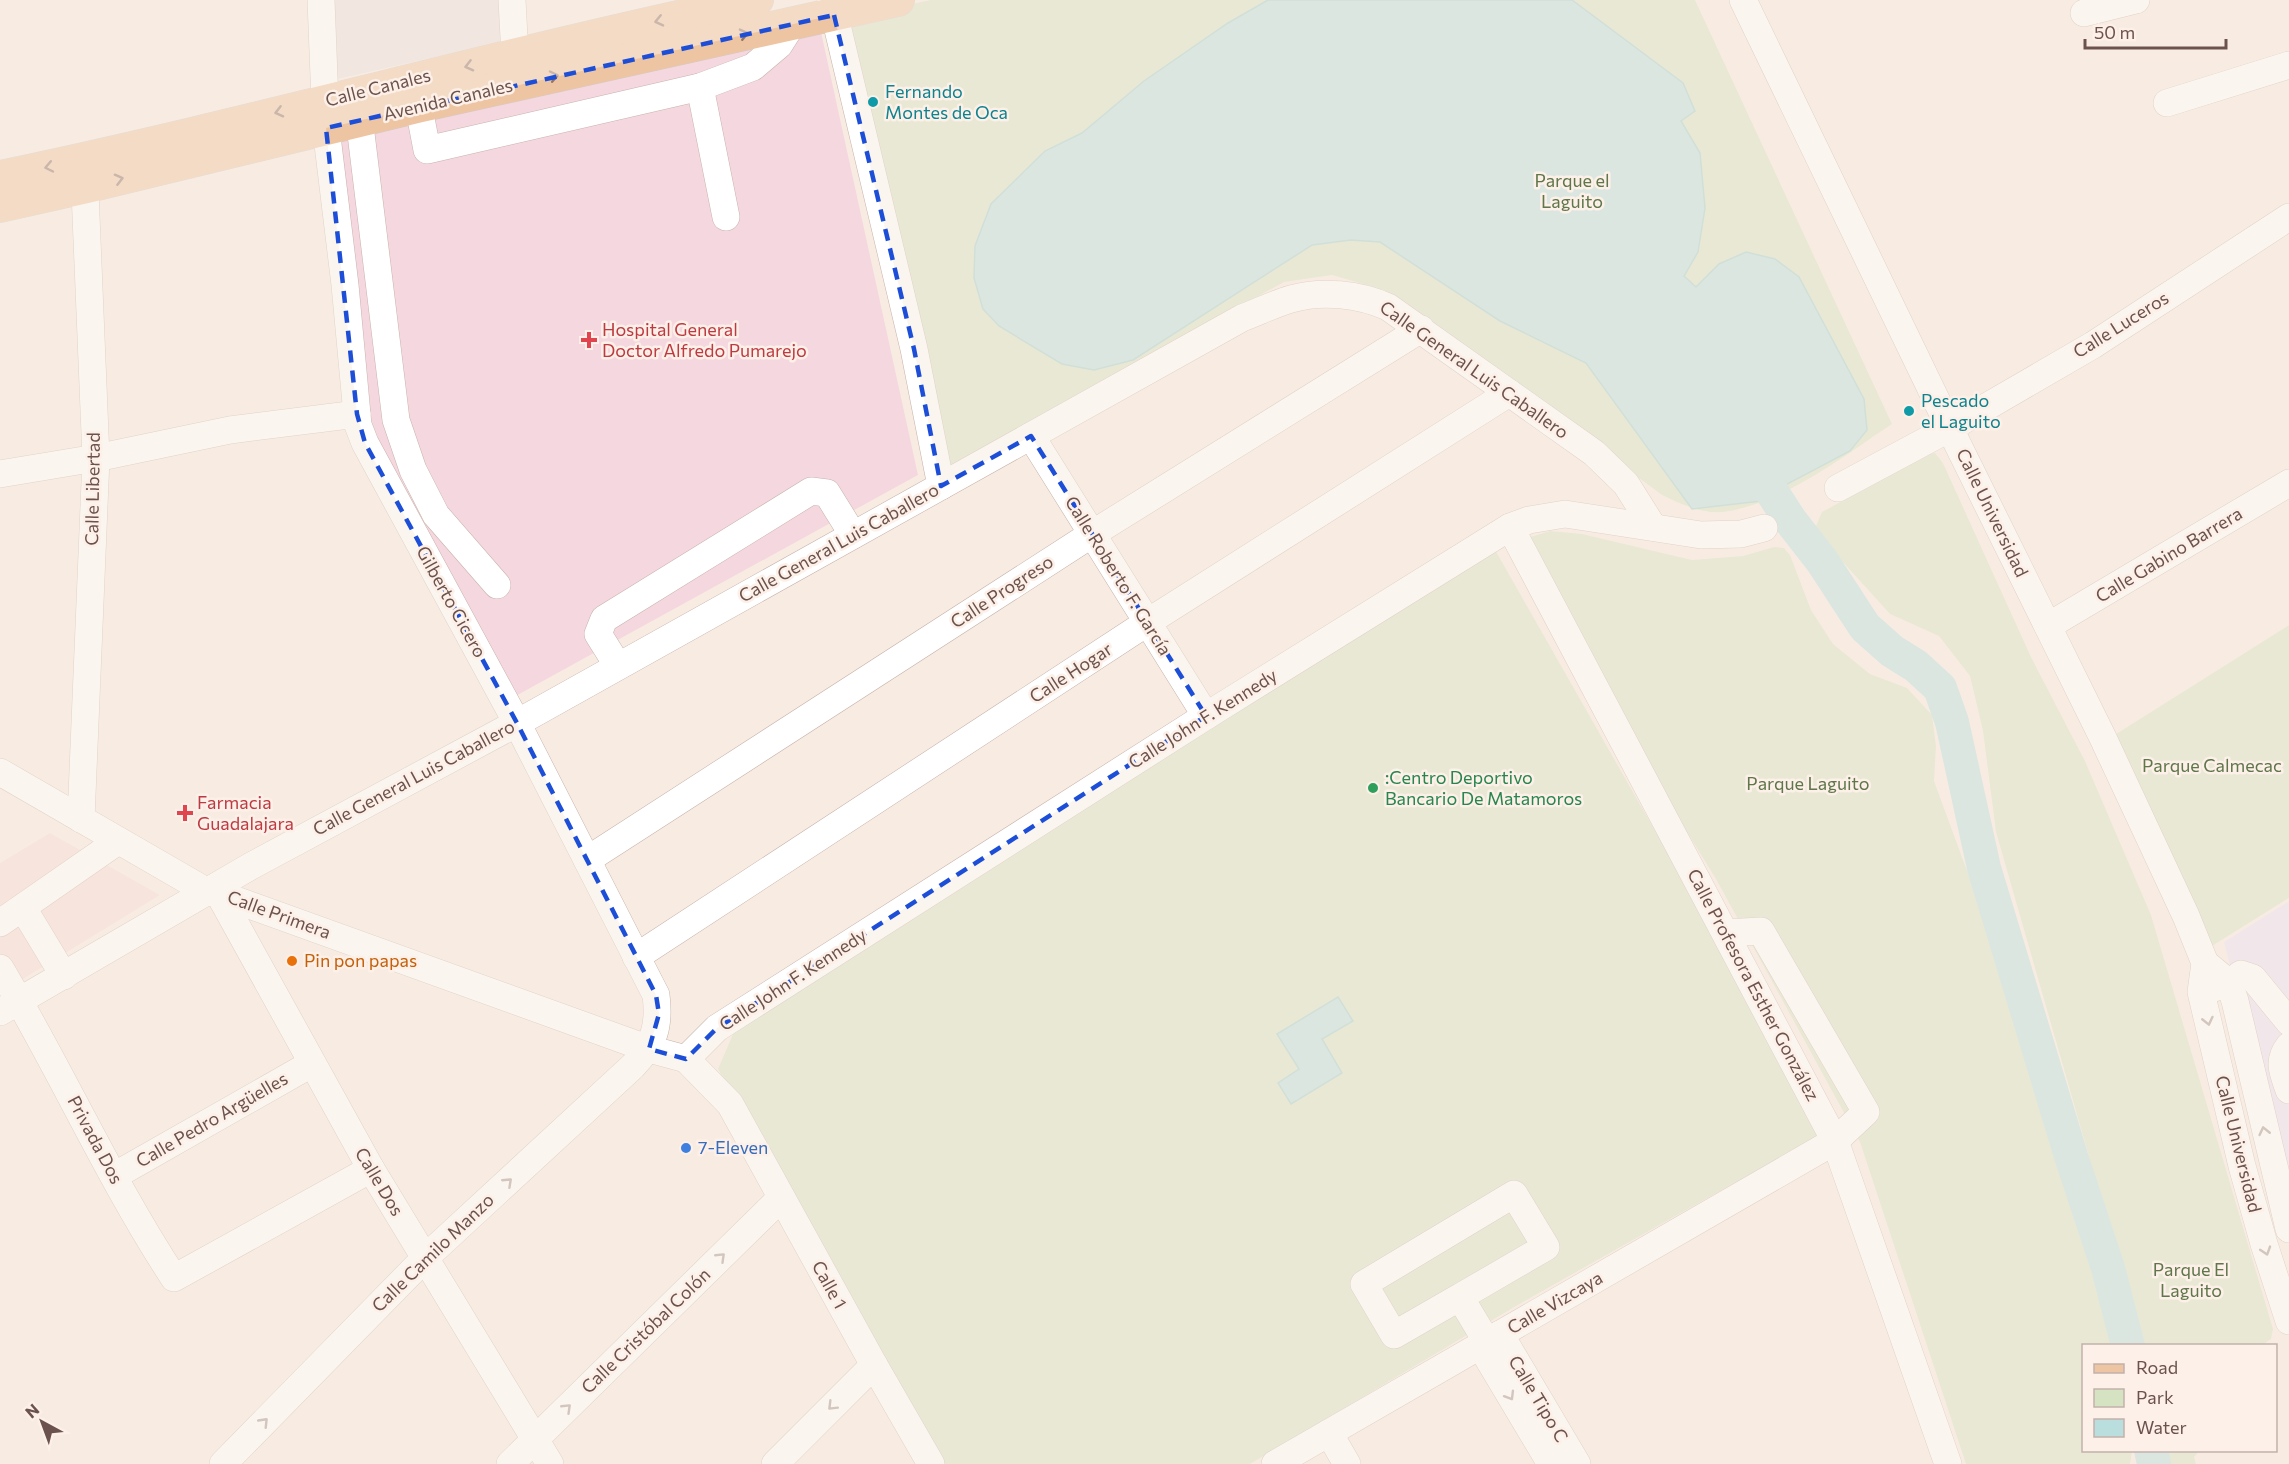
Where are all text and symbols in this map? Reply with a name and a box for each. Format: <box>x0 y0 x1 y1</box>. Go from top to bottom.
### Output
scale bar <box>2085 12 2226 50</box>
one-way arrow <box>654 14 664 27</box>
text: 50 m <box>2094 21 2135 43</box>
one-way arrow <box>739 28 749 41</box>
one-way arrow <box>464 58 474 71</box>
street label: Calle Canales <box>323 63 433 111</box>
one-way arrow <box>548 70 558 83</box>
street label: Avenida Canales <box>381 73 515 125</box>
place label: Fernando Montes de Oca <box>885 80 1008 123</box>
marker: Fernando Montes de Oca <box>866 95 880 109</box>
one-way arrow <box>275 105 285 118</box>
one-way arrow <box>44 160 54 173</box>
park label: Parque el Laguito <box>1534 169 1610 212</box>
one-way arrow <box>113 174 123 187</box>
street label: Calle Luceros <box>2069 286 2172 362</box>
street label: Calle General Luis Caballero <box>1376 296 1573 443</box>
place label: Hospital General Doctor Alfredo Pumarejo <box>602 318 807 361</box>
marker: Hospital General Doctor Alfredo Pumarejo <box>580 331 598 349</box>
place label: Pescado el Laguito <box>1921 389 2001 432</box>
marker: Pescado el Laguito <box>1902 404 1916 418</box>
street label: Calle Libertad <box>80 432 104 546</box>
street label: Calle Universidad <box>1952 445 2034 580</box>
street label: Calle General Luis Caballero <box>735 478 942 606</box>
street label: Calle Roberto F. García <box>1061 492 1177 659</box>
street label: Calle Gabino Barrera <box>2091 502 2246 607</box>
street label: Gilberto Cicero <box>412 542 492 661</box>
street label: Calle Progreso <box>946 550 1057 632</box>
street label: Calle Hogar <box>1025 637 1116 707</box>
street label: Calle John F. Kennedy <box>1124 663 1281 773</box>
street label: Calle General Luis Caballero <box>309 714 518 840</box>
park label: Parque Calmecac <box>2142 754 2282 776</box>
place label: :Centro Deportivo Bancario De Matamoros <box>1385 766 1582 809</box>
park label: Parque Laguito <box>1746 772 1870 794</box>
marker: :Centro Deportivo Bancario De Matamoros <box>1366 781 1380 795</box>
place label: Farmacia Guadalajara <box>197 791 294 834</box>
marker: Farmacia Guadalajara <box>178 806 192 820</box>
street label: Calle Profesora Esther González <box>1683 865 1825 1104</box>
street label: Calle Primera <box>225 885 334 943</box>
street label: Calle John F. Kennedy <box>715 923 870 1035</box>
place label: Pin pon papas <box>304 949 417 971</box>
marker: Pin pon papas <box>285 954 299 968</box>
one-way arrow <box>2201 1016 2214 1026</box>
street label: Calle Pedro Argüelles <box>132 1067 291 1172</box>
street label: Calle Universidad <box>2211 1073 2267 1214</box>
street label: Privada Dos <box>63 1092 128 1187</box>
one-way arrow <box>2259 1126 2272 1136</box>
place label: 7-Eleven <box>698 1136 768 1158</box>
marker: 7-Eleven <box>679 1141 693 1155</box>
street label: Calle Dos <box>351 1143 409 1220</box>
one-way arrow <box>501 1178 511 1189</box>
street label: Calle Camilo Manzo <box>367 1188 498 1316</box>
one-way arrow <box>2259 1245 2271 1256</box>
one-way arrow <box>715 1253 725 1264</box>
street label: Calle 1 <box>808 1257 852 1312</box>
park label: Parque El Laguito <box>2153 1258 2229 1301</box>
street label: Calle Cristóbal Colón <box>576 1263 714 1398</box>
street label: Calle Vizcaya <box>1503 1266 1606 1338</box>
legend <box>2082 1344 2277 1452</box>
street label: Calle Tipo C <box>1504 1351 1573 1446</box>
text: Road <box>2136 1356 2178 1378</box>
text: Park <box>2136 1386 2174 1408</box>
one-way arrow <box>1503 1390 1514 1400</box>
north arrow <box>12 1392 72 1452</box>
text: N <box>21 1399 43 1421</box>
one-way arrow <box>829 1399 840 1410</box>
one-way arrow <box>559 1405 570 1416</box>
text: Water <box>2136 1416 2187 1438</box>
one-way arrow <box>257 1419 268 1430</box>

